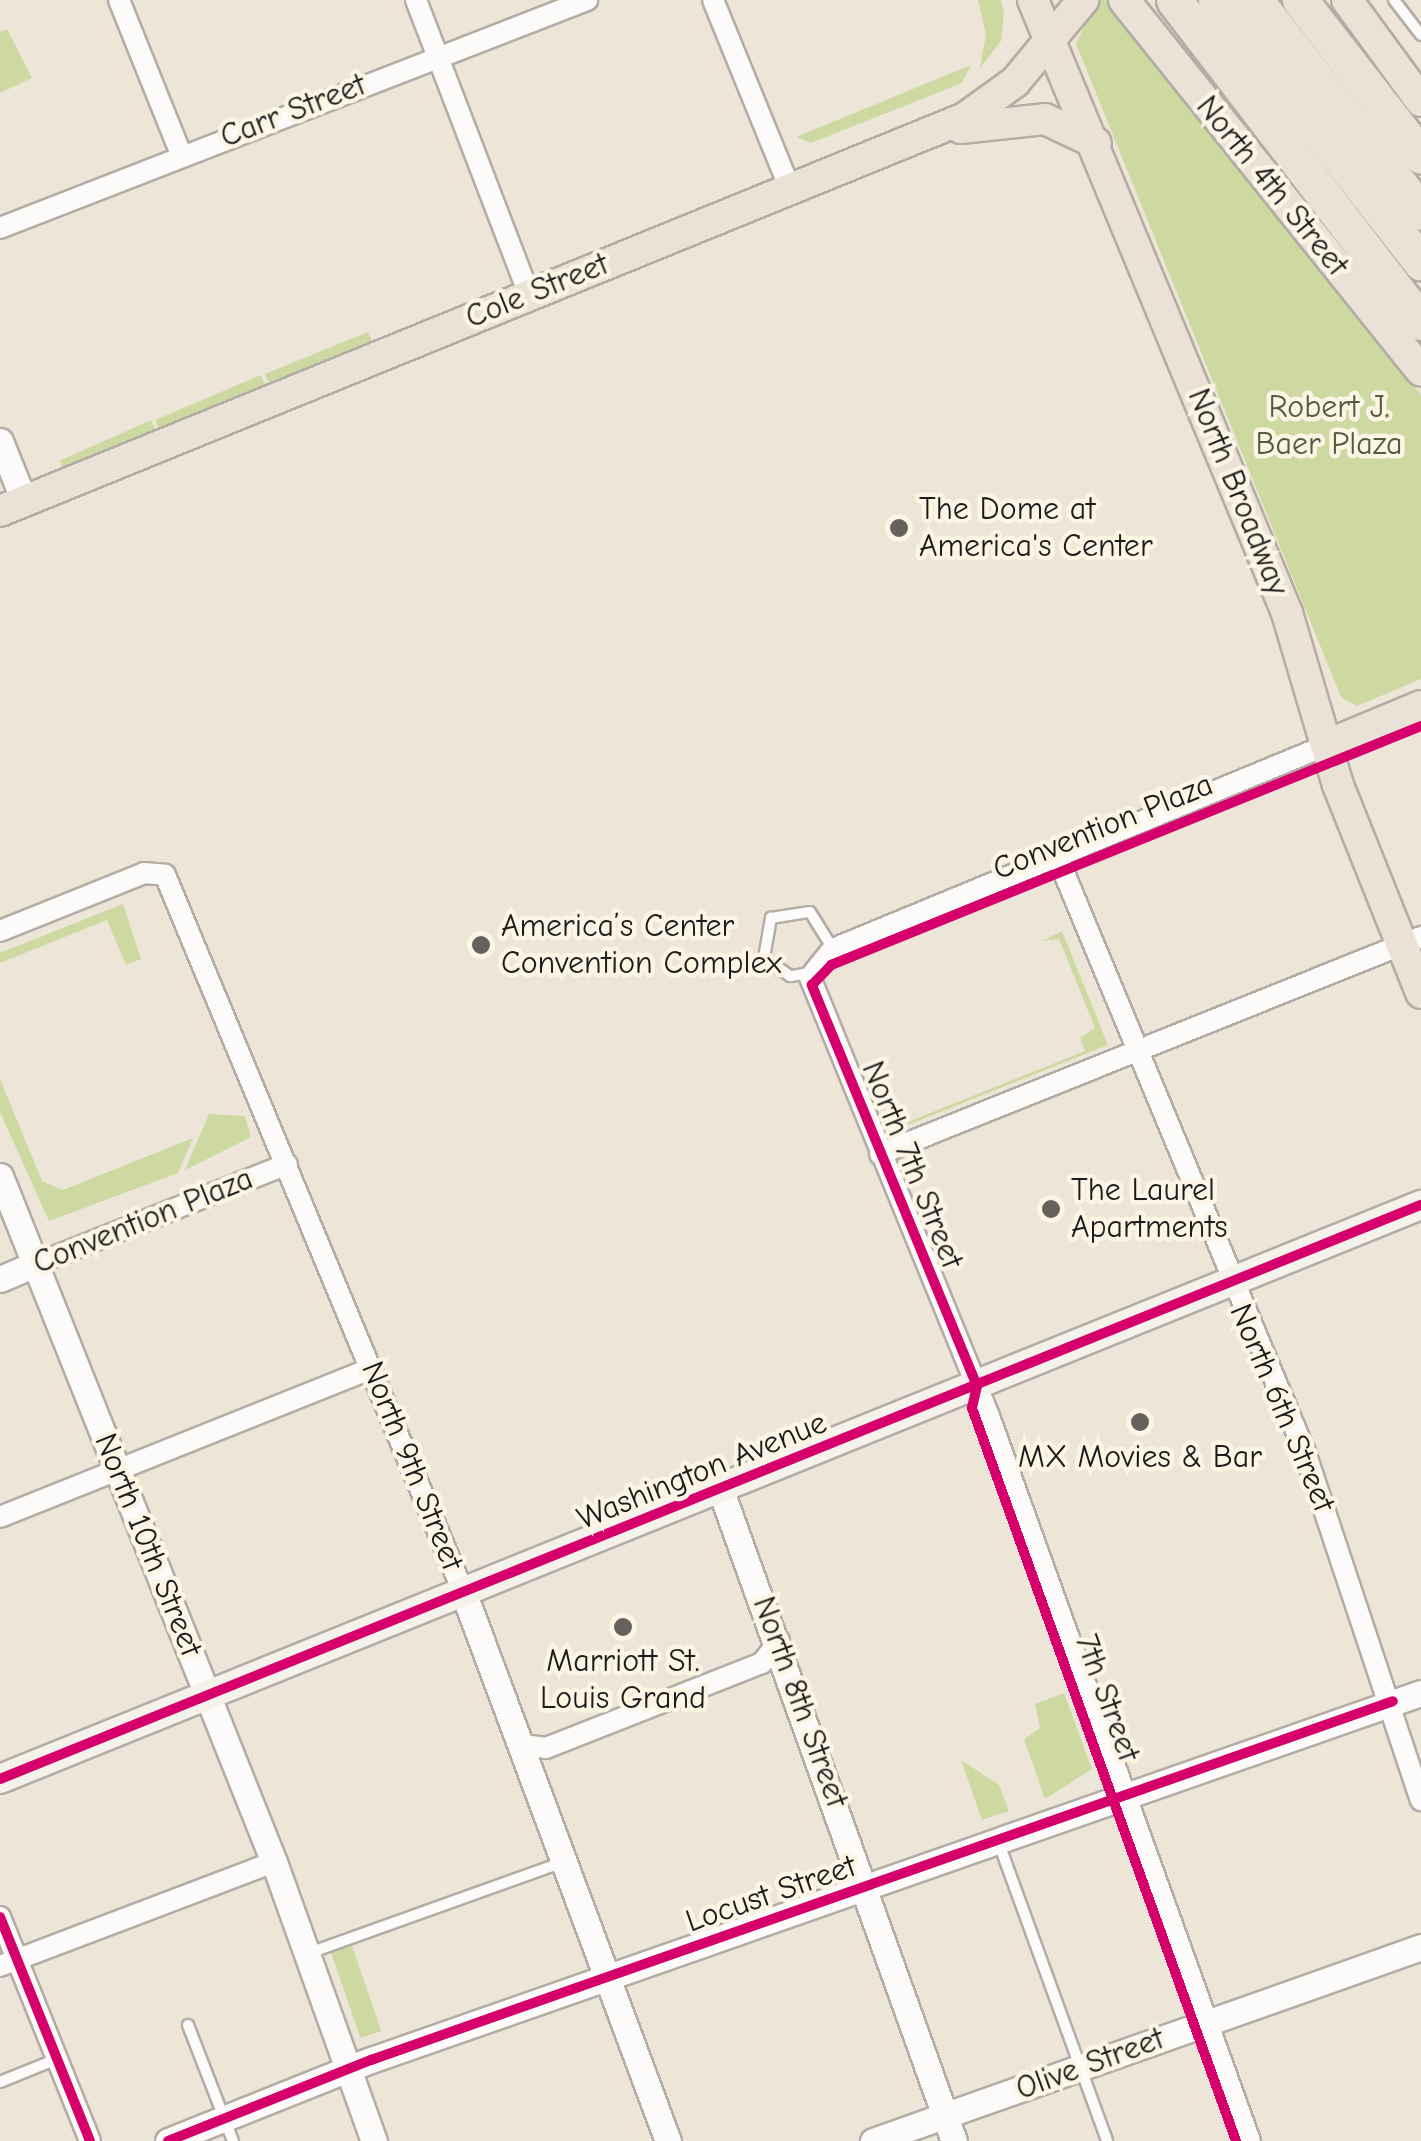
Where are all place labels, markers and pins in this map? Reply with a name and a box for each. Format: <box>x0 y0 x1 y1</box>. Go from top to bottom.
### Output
place label: The Dome at America's Center <box>919 491 1153 566</box>
marker: The Dome at America's Center <box>888 517 910 539</box>
place label: America’s Center Convention Complex <box>501 908 782 983</box>
marker: America’s Center Convention Complex <box>470 934 492 956</box>
place label: The Laurel Apartments <box>1071 1172 1228 1247</box>
marker: The Laurel Apartments <box>1040 1198 1062 1220</box>
marker: MX Movies & Bar <box>1129 1411 1151 1433</box>
place label: MX Movies & Bar <box>1018 1438 1262 1476</box>
marker: Marriott St. Louis Grand <box>612 1616 634 1638</box>
place label: Marriott St. Louis Grand <box>540 1643 706 1718</box>

